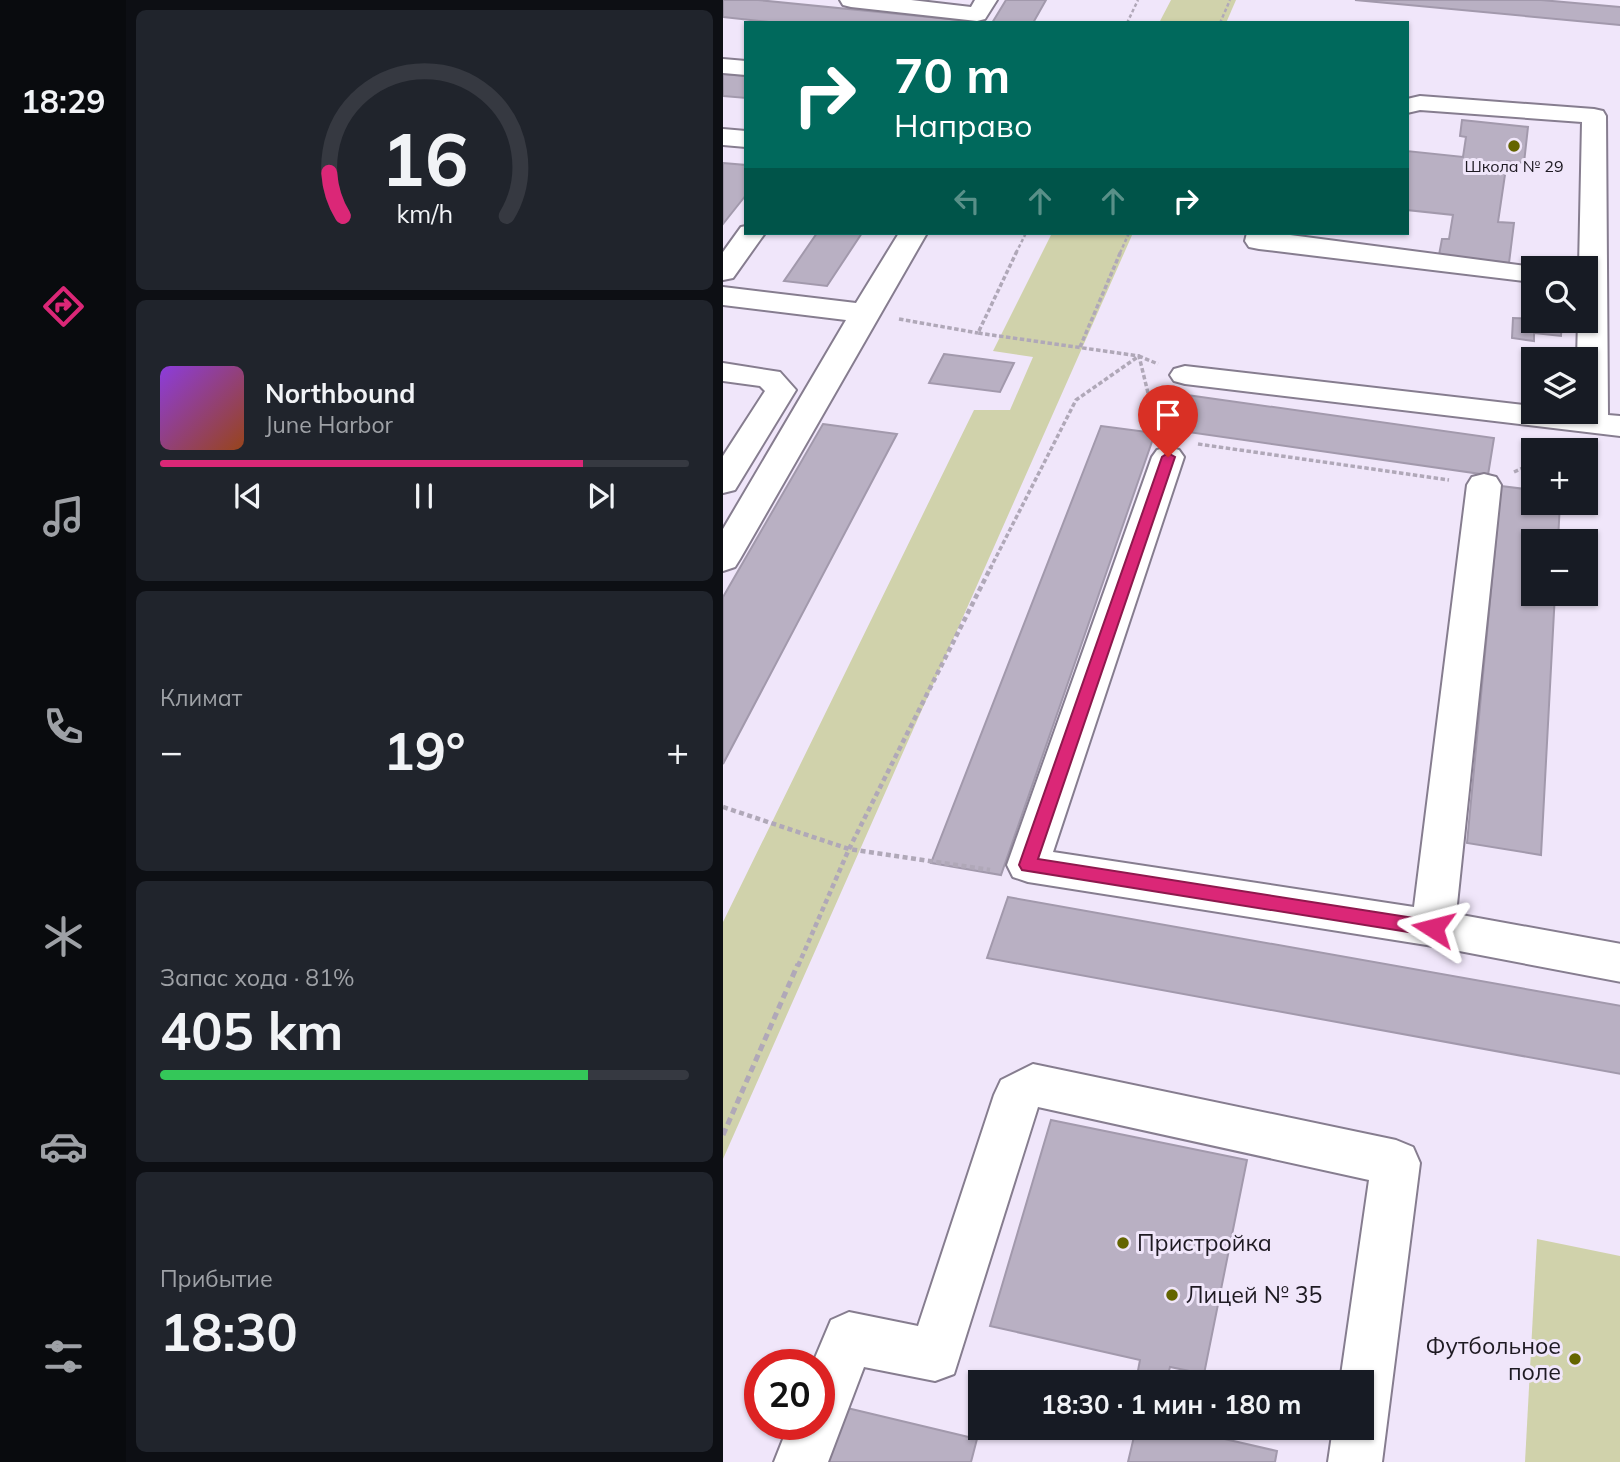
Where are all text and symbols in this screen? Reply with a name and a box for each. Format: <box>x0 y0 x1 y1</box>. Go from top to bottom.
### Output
text: 70 m <box>894 44 1010 105</box>
icon: right <box>779 49 870 140</box>
text: 18:29 <box>21 81 105 121</box>
text: Направо <box>894 105 1033 145</box>
text: 16 <box>381 114 468 205</box>
marker: Школа № 29 <box>1506 138 1522 154</box>
place label: Школа № 29 <box>1464 156 1564 176</box>
icon: left <box>948 182 986 220</box>
icon: ahead <box>1021 182 1059 220</box>
icon: ahead <box>1094 182 1132 220</box>
icon: right <box>1167 182 1205 220</box>
text: km/h <box>396 198 453 229</box>
map controls <box>1521 256 1598 606</box>
button: search <box>1521 256 1598 333</box>
icon: directions <box>39 282 88 331</box>
button: layers <box>1521 347 1598 424</box>
text: Northbound <box>265 377 415 410</box>
pin <box>1138 385 1198 457</box>
icon: arrive <box>1149 396 1187 434</box>
text: June Harbor <box>265 410 393 439</box>
button: + <box>1521 438 1598 515</box>
icon: previous <box>229 477 267 515</box>
icon: pause <box>405 477 443 515</box>
icon: next <box>582 477 620 515</box>
icon: music <box>39 492 88 541</box>
button: − <box>1521 529 1598 606</box>
text: Климат <box>160 683 242 712</box>
icon: phone <box>39 702 88 751</box>
text: 19° <box>383 718 466 783</box>
text: − <box>160 727 183 775</box>
text: + <box>666 727 689 775</box>
position arrow <box>1396 891 1470 965</box>
icon: climate <box>39 912 88 961</box>
text: Запас хода · 81% <box>160 963 355 992</box>
text: 405 km <box>160 998 343 1063</box>
icon: car <box>39 1122 88 1171</box>
place label: Пристройка <box>1137 1228 1272 1257</box>
marker: Пристройка <box>1115 1235 1131 1251</box>
text: Прибытие <box>160 1264 273 1293</box>
place label: Лицей № 35 <box>1186 1280 1322 1309</box>
marker: Лицей № 35 <box>1164 1287 1180 1303</box>
text: 18:30 <box>160 1299 298 1364</box>
place label: Футбольное поле <box>1426 1331 1561 1386</box>
icon: filters <box>39 1332 88 1381</box>
speed limit sign: 20 <box>744 1349 835 1440</box>
marker: Футбольное поле <box>1567 1351 1583 1367</box>
text: 18:30 · 1 мин · 180 m <box>1041 1388 1301 1421</box>

